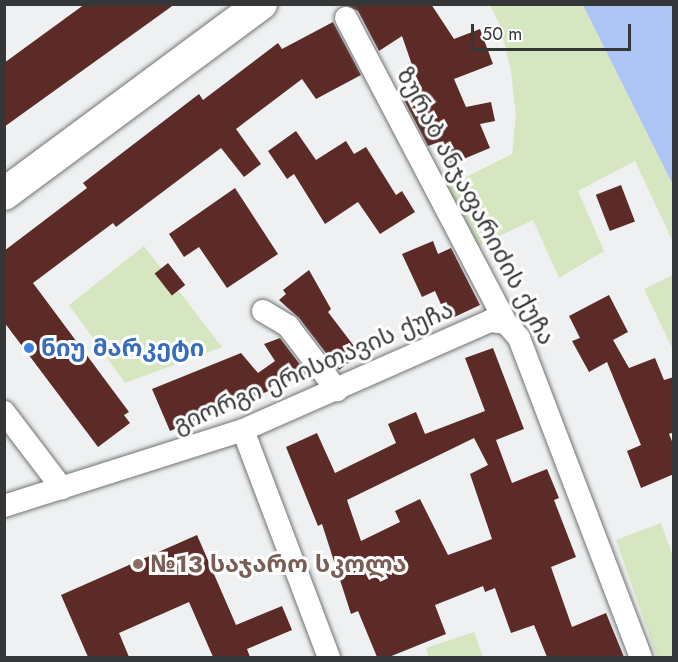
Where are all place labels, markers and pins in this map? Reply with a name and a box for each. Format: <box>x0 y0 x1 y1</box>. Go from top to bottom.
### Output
place label: ნიუ მარკეტი <box>41 334 204 362</box>
marker: ნიუ მარკეტი <box>22 341 36 355</box>
place label: №13 საჯარო სკოლა <box>150 550 406 578</box>
marker: №13 საჯარო სკოლა <box>131 557 145 571</box>

